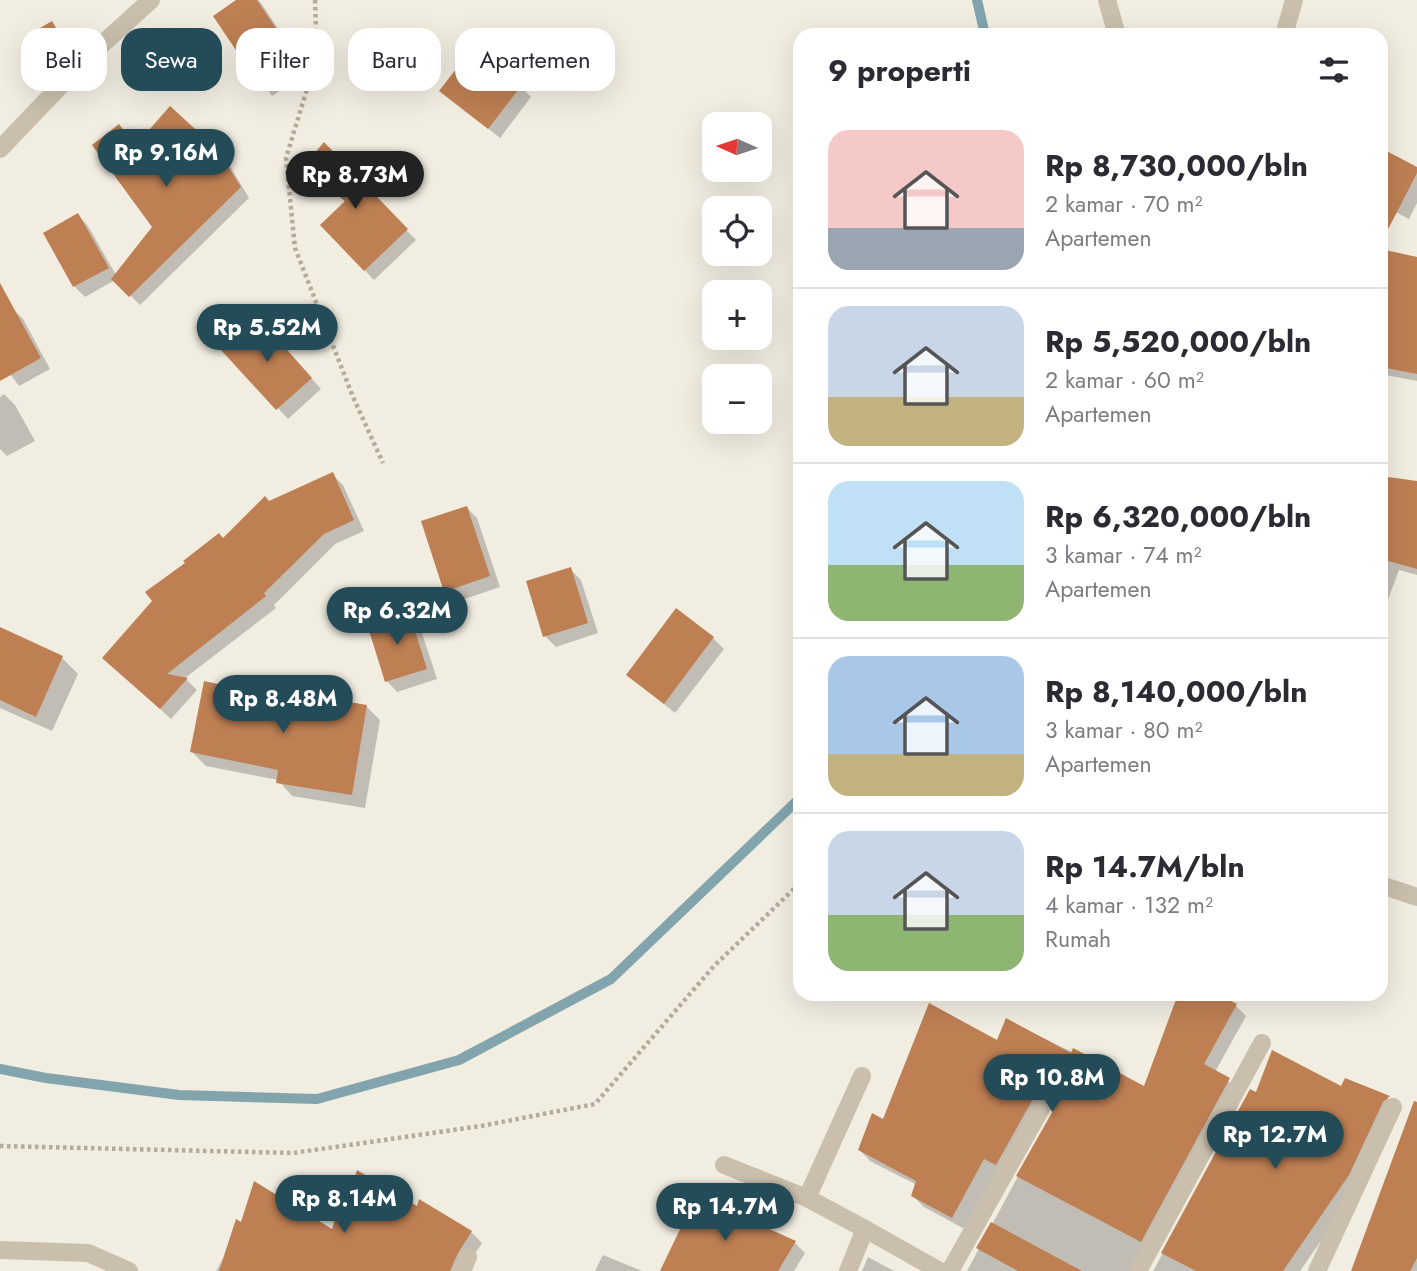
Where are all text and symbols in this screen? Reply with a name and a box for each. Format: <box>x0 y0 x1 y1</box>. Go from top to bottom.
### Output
chip: Beli <box>21 28 107 91</box>
chip: Sewa <box>121 28 222 91</box>
chip: Filter <box>236 28 334 91</box>
chip: Baru <box>348 28 441 91</box>
chip: Apartemen <box>455 28 615 91</box>
text: 9 properti <box>828 49 971 92</box>
icon: filters <box>1315 51 1353 89</box>
north arrow <box>702 112 772 182</box>
map controls <box>702 112 772 434</box>
pin: Rp 9.16M <box>94 130 238 189</box>
text: Rp 9.16M <box>114 135 218 169</box>
text: Rp 8,730,000/bln <box>1045 144 1308 187</box>
pin: Rp 8.73M <box>283 152 427 211</box>
text: Rp 8.73M <box>302 157 408 191</box>
icon: home <box>884 158 968 242</box>
text: 2 kamar · 70 m² <box>1045 187 1202 221</box>
button: locate <box>702 196 772 266</box>
text: Apartemen <box>1045 221 1151 255</box>
button: + <box>702 280 772 350</box>
pin: Rp 5.52M <box>195 304 339 364</box>
text: Rp 5.52M <box>213 310 321 344</box>
text: Rp 5,520,000/bln <box>1045 320 1311 363</box>
icon: home <box>884 334 968 418</box>
text: 2 kamar · 60 m² <box>1045 363 1204 397</box>
button: − <box>702 364 772 434</box>
text: Apartemen <box>1045 397 1151 431</box>
text: Rp 6,320,000/bln <box>1045 495 1311 538</box>
icon: home <box>884 509 968 593</box>
text: 3 kamar · 74 m² <box>1045 538 1202 572</box>
text: Apartemen <box>1045 572 1151 606</box>
pin: Rp 6.32M <box>325 588 469 647</box>
text: Rp 6.32M <box>343 593 451 627</box>
text: Rp 8,140,000/bln <box>1045 670 1307 713</box>
pin: Rp 8.48M <box>211 676 355 735</box>
text: Rp 8.48M <box>229 681 337 715</box>
icon: home <box>884 684 968 768</box>
text: 3 kamar · 80 m² <box>1045 713 1202 747</box>
text: Apartemen <box>1045 747 1151 781</box>
text: Rp 14.7M/bln <box>1045 845 1245 888</box>
icon: home <box>884 859 968 943</box>
text: 4 kamar · 132 m² <box>1045 888 1213 922</box>
text: Rumah <box>1045 922 1111 956</box>
pin: Rp 10.8M <box>980 1054 1124 1114</box>
text: Rp 10.8M <box>999 1060 1105 1094</box>
pin: Rp 12.7M <box>1203 1112 1347 1171</box>
text: Rp 12.7M <box>1223 1117 1327 1151</box>
pin: Rp 8.14M <box>272 1176 416 1235</box>
text: Rp 8.14M <box>291 1181 397 1215</box>
pin: Rp 14.7M <box>653 1184 797 1243</box>
text: Rp 14.7M <box>672 1189 778 1223</box>

